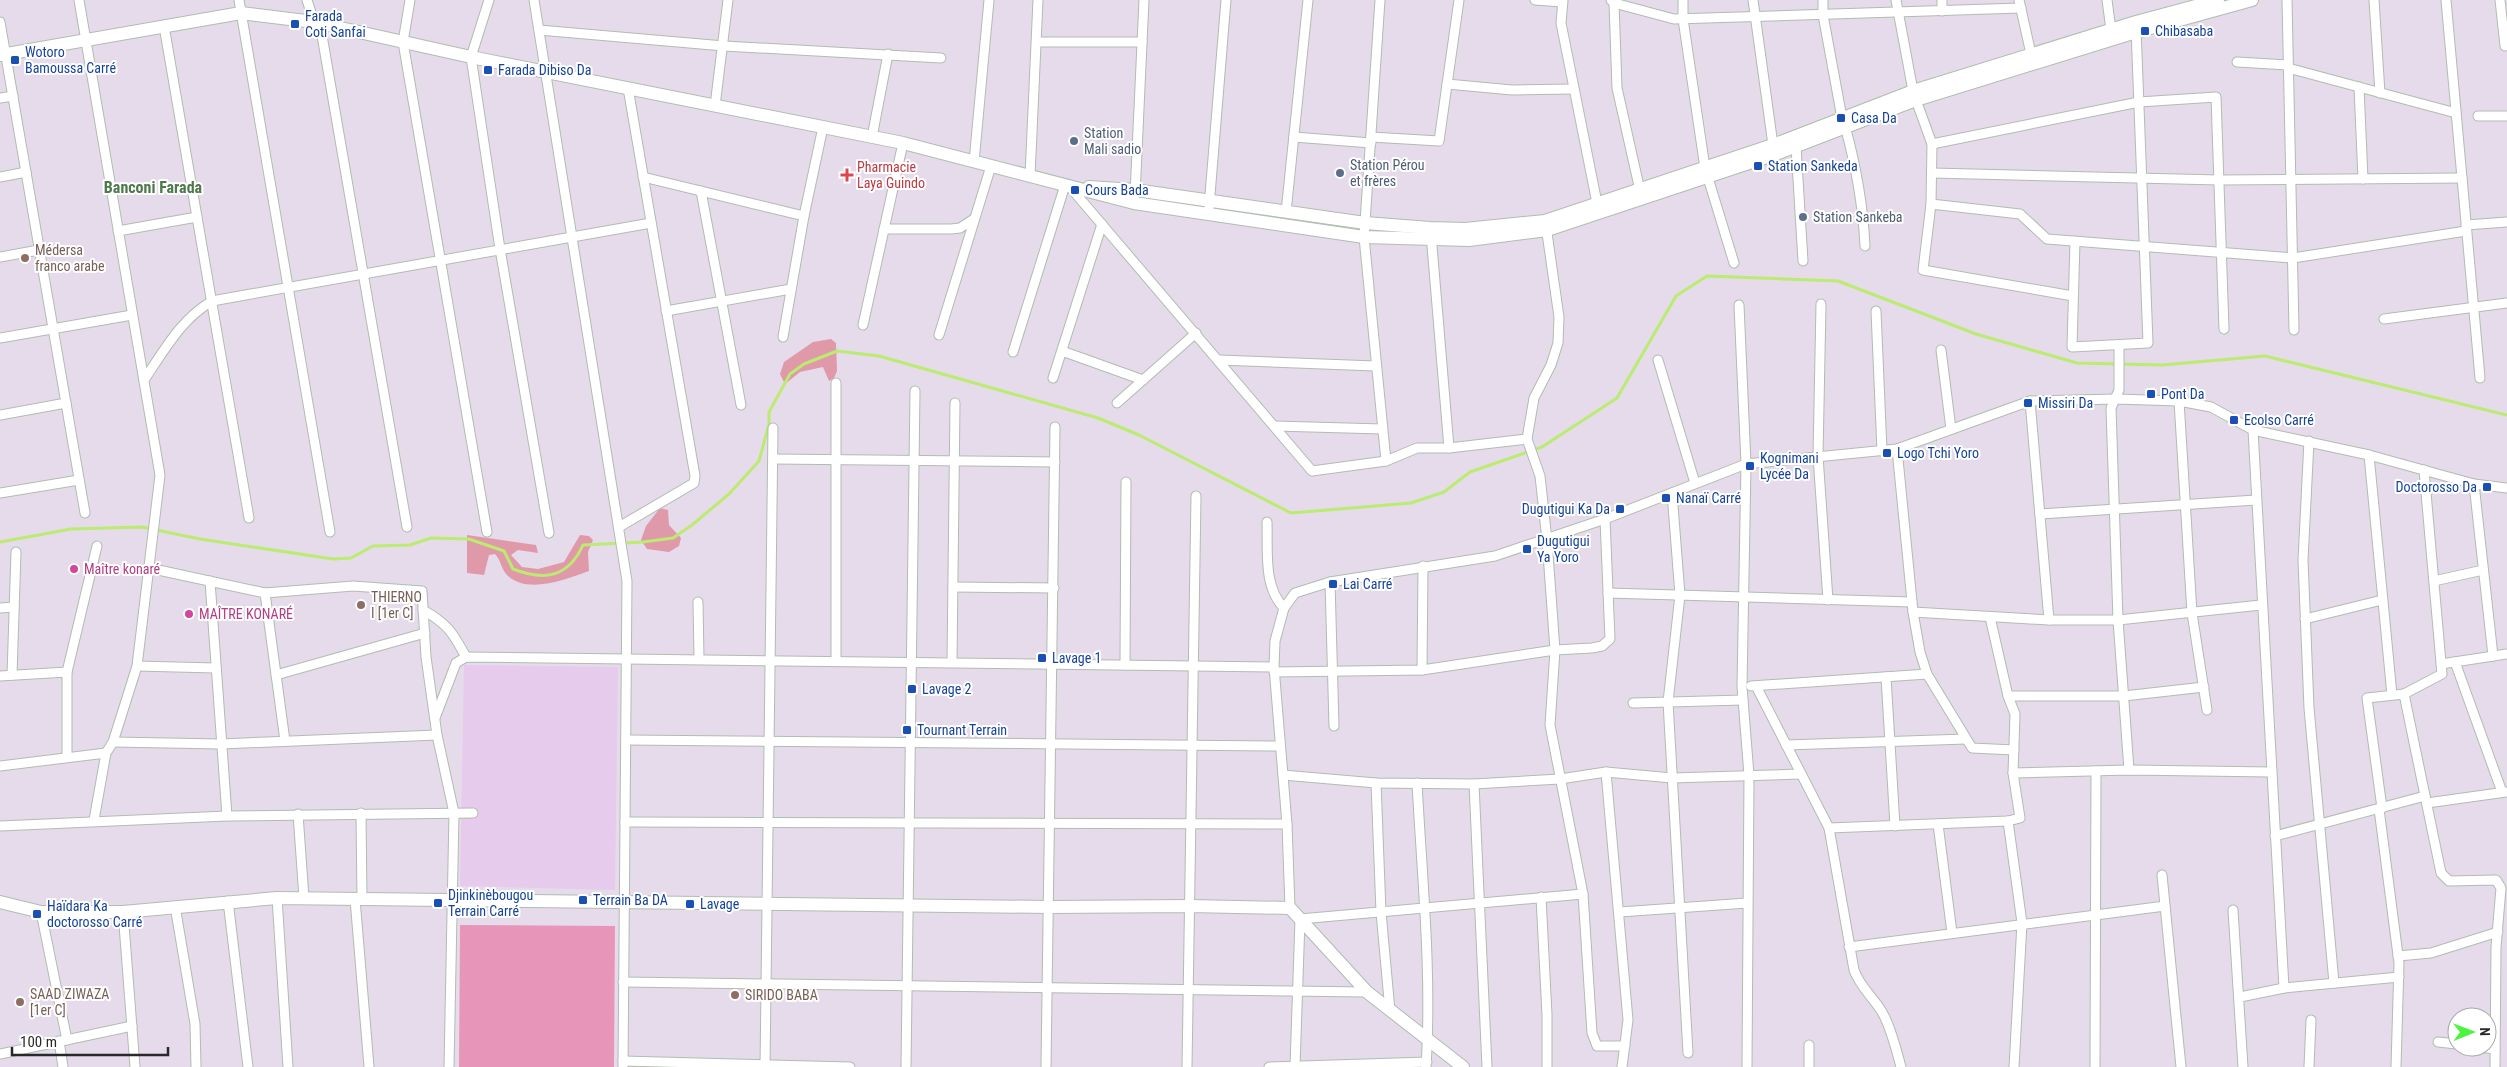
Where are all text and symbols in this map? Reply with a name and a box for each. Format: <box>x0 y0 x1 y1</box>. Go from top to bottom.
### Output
place label: Farada Coti Sanfai <box>305 8 366 40</box>
marker: Farada Coti Sanfai <box>289 18 301 30</box>
place label: Chibasaba <box>2155 23 2213 39</box>
marker: Chibasaba <box>2139 25 2151 37</box>
place label: Wotoro Bamoussa Carré <box>25 44 116 76</box>
marker: Wotoro Bamoussa Carré <box>9 54 21 66</box>
place label: Farada Dibiso Da <box>498 62 591 78</box>
marker: Farada Dibiso Da <box>482 64 494 76</box>
place label: Casa Da <box>1851 110 1897 126</box>
marker: Casa Da <box>1835 112 1847 124</box>
place label: Station Mali sadio <box>1084 125 1141 157</box>
marker: Station Mali sadio <box>1068 135 1080 147</box>
place label: Station Pérou et frères <box>1350 157 1425 189</box>
place label: Station Sankeda <box>1768 158 1858 174</box>
place label: Pharmacie Laya Guindo <box>857 159 925 191</box>
marker: Station Sankeda <box>1752 160 1764 172</box>
marker: Station Pérou et frères <box>1334 167 1346 179</box>
marker: Pharmacie Laya Guindo <box>841 169 853 181</box>
district label: Banconi Farada <box>104 178 203 197</box>
place label: Cours Bada <box>1085 182 1149 198</box>
marker: Cours Bada <box>1069 184 1081 196</box>
place label: Station Sankeba <box>1813 209 1903 225</box>
marker: Station Sankeba <box>1797 211 1809 223</box>
place label: Médersa franco arabe <box>35 242 105 274</box>
marker: Médersa franco arabe <box>19 252 31 264</box>
place label: Pont Da <box>2161 386 2205 402</box>
marker: Pont Da <box>2145 388 2157 400</box>
place label: Missiri Da <box>2038 395 2093 411</box>
marker: Missiri Da <box>2022 397 2034 409</box>
place label: Ecolso Carré <box>2244 412 2314 428</box>
marker: Ecolso Carré <box>2228 414 2240 426</box>
place label: Logo Tchi Yoro <box>1897 445 1979 461</box>
marker: Logo Tchi Yoro <box>1881 447 1893 459</box>
place label: Kognimani Lycée Da <box>1760 450 1819 482</box>
marker: Kognimani Lycée Da <box>1744 460 1756 472</box>
place label: Doctorosso Da <box>2396 479 2477 495</box>
marker: Doctorosso Da <box>2481 481 2493 493</box>
place label: Nanaï Carré <box>1676 490 1741 506</box>
marker: Nanaï Carré <box>1660 492 1672 504</box>
place label: Dugutigui Ka Da <box>1522 501 1610 517</box>
marker: Dugutigui Ka Da <box>1614 503 1626 515</box>
place label: Dugutigui Ya Yoro <box>1537 533 1590 565</box>
marker: Dugutigui Ya Yoro <box>1521 543 1533 555</box>
place label: Maître konaré <box>84 561 161 577</box>
marker: Maître konaré <box>68 563 80 575</box>
place label: Lai Carré <box>1343 576 1393 592</box>
marker: Lai Carré <box>1327 578 1339 590</box>
place label: THIERNO I [1er C] <box>371 589 422 621</box>
marker: THIERNO I [1er C] <box>355 599 367 611</box>
place label: MAÎTRE KONARÉ <box>199 605 293 622</box>
marker: MAÎTRE KONARÉ <box>183 608 195 620</box>
place label: Lavage 1 <box>1052 650 1101 666</box>
marker: Lavage 1 <box>1036 652 1048 664</box>
place label: Lavage 2 <box>922 681 972 697</box>
marker: Lavage 2 <box>906 683 918 695</box>
place label: Tournant Terrain <box>917 722 1007 738</box>
marker: Tournant Terrain <box>901 724 913 736</box>
place label: Djinkinèbougou Terrain Carré <box>448 887 533 919</box>
place label: Terrain Ba DA <box>593 892 668 908</box>
marker: Terrain Ba DA <box>577 894 589 906</box>
place label: Lavage <box>700 896 740 912</box>
marker: Djinkinèbougou Terrain Carré <box>432 897 444 909</box>
place label: Haïdara Ka doctorosso Carré <box>47 898 143 930</box>
marker: Lavage <box>684 898 696 910</box>
marker: Haïdara Ka doctorosso Carré <box>31 908 43 920</box>
place label: SAAD ZIWAZA [1er C] <box>30 986 109 1018</box>
place label: SIRIDO BABA <box>745 987 818 1003</box>
marker: SIRIDO BABA <box>729 989 741 1001</box>
marker: SAAD ZIWAZA [1er C] <box>14 996 26 1008</box>
north arrow <box>2447 1007 2497 1057</box>
scale bar <box>12 1024 169 1056</box>
text: N <box>2477 1027 2493 1036</box>
text: 100 m <box>20 1033 57 1051</box>

